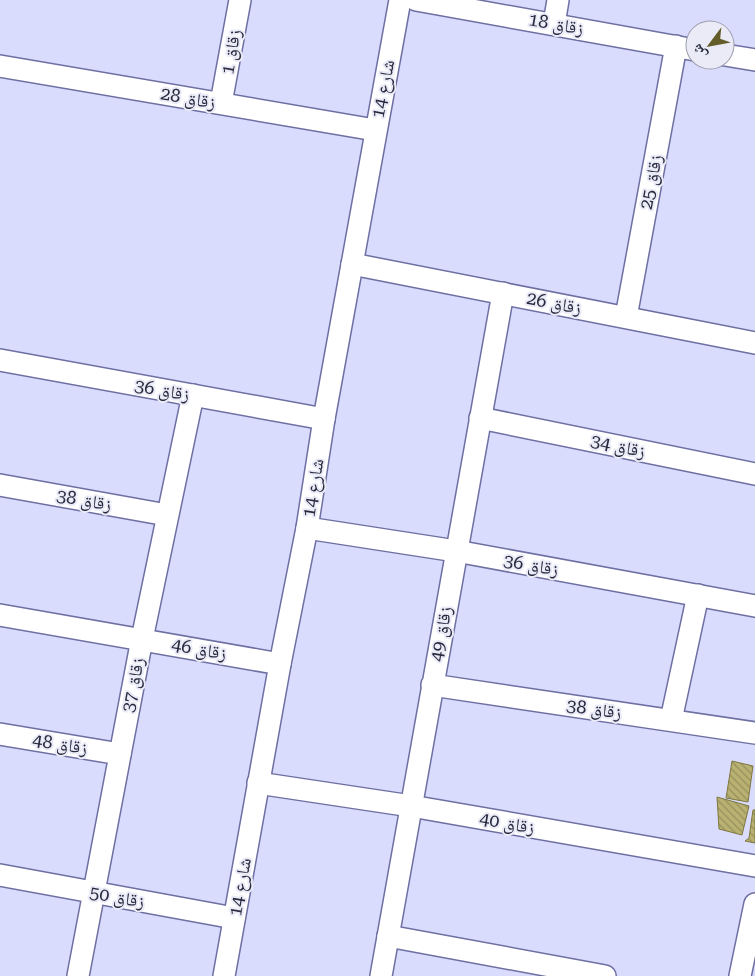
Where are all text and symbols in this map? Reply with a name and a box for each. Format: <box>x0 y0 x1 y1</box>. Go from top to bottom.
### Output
street label: زقاق 18 <box>527 8 585 40</box>
north arrow <box>685 20 735 70</box>
street label: زقاق 1 <box>216 28 246 76</box>
text: ش <box>688 41 711 62</box>
street label: شارع 14 <box>367 58 399 120</box>
street label: زقاق 28 <box>159 82 217 114</box>
street label: زقاق 25 <box>635 153 667 211</box>
street label: زقاق 26 <box>525 287 583 319</box>
street label: زقاق 36 <box>133 374 191 406</box>
street label: زقاق 34 <box>589 429 647 463</box>
street label: شارع 14 <box>298 457 328 519</box>
street label: زقاق 38 <box>55 484 113 516</box>
street label: زقاق 36 <box>502 549 560 581</box>
street label: زقاق 49 <box>425 605 457 663</box>
street label: زقاق 46 <box>170 633 228 665</box>
street label: زقاق 37 <box>117 656 149 714</box>
street label: زقاق 38 <box>565 694 623 724</box>
street label: زقاق 48 <box>31 729 89 759</box>
street label: زقاق 40 <box>478 807 536 839</box>
street label: شارع 14 <box>224 856 256 918</box>
street label: زقاق 50 <box>88 881 146 913</box>

